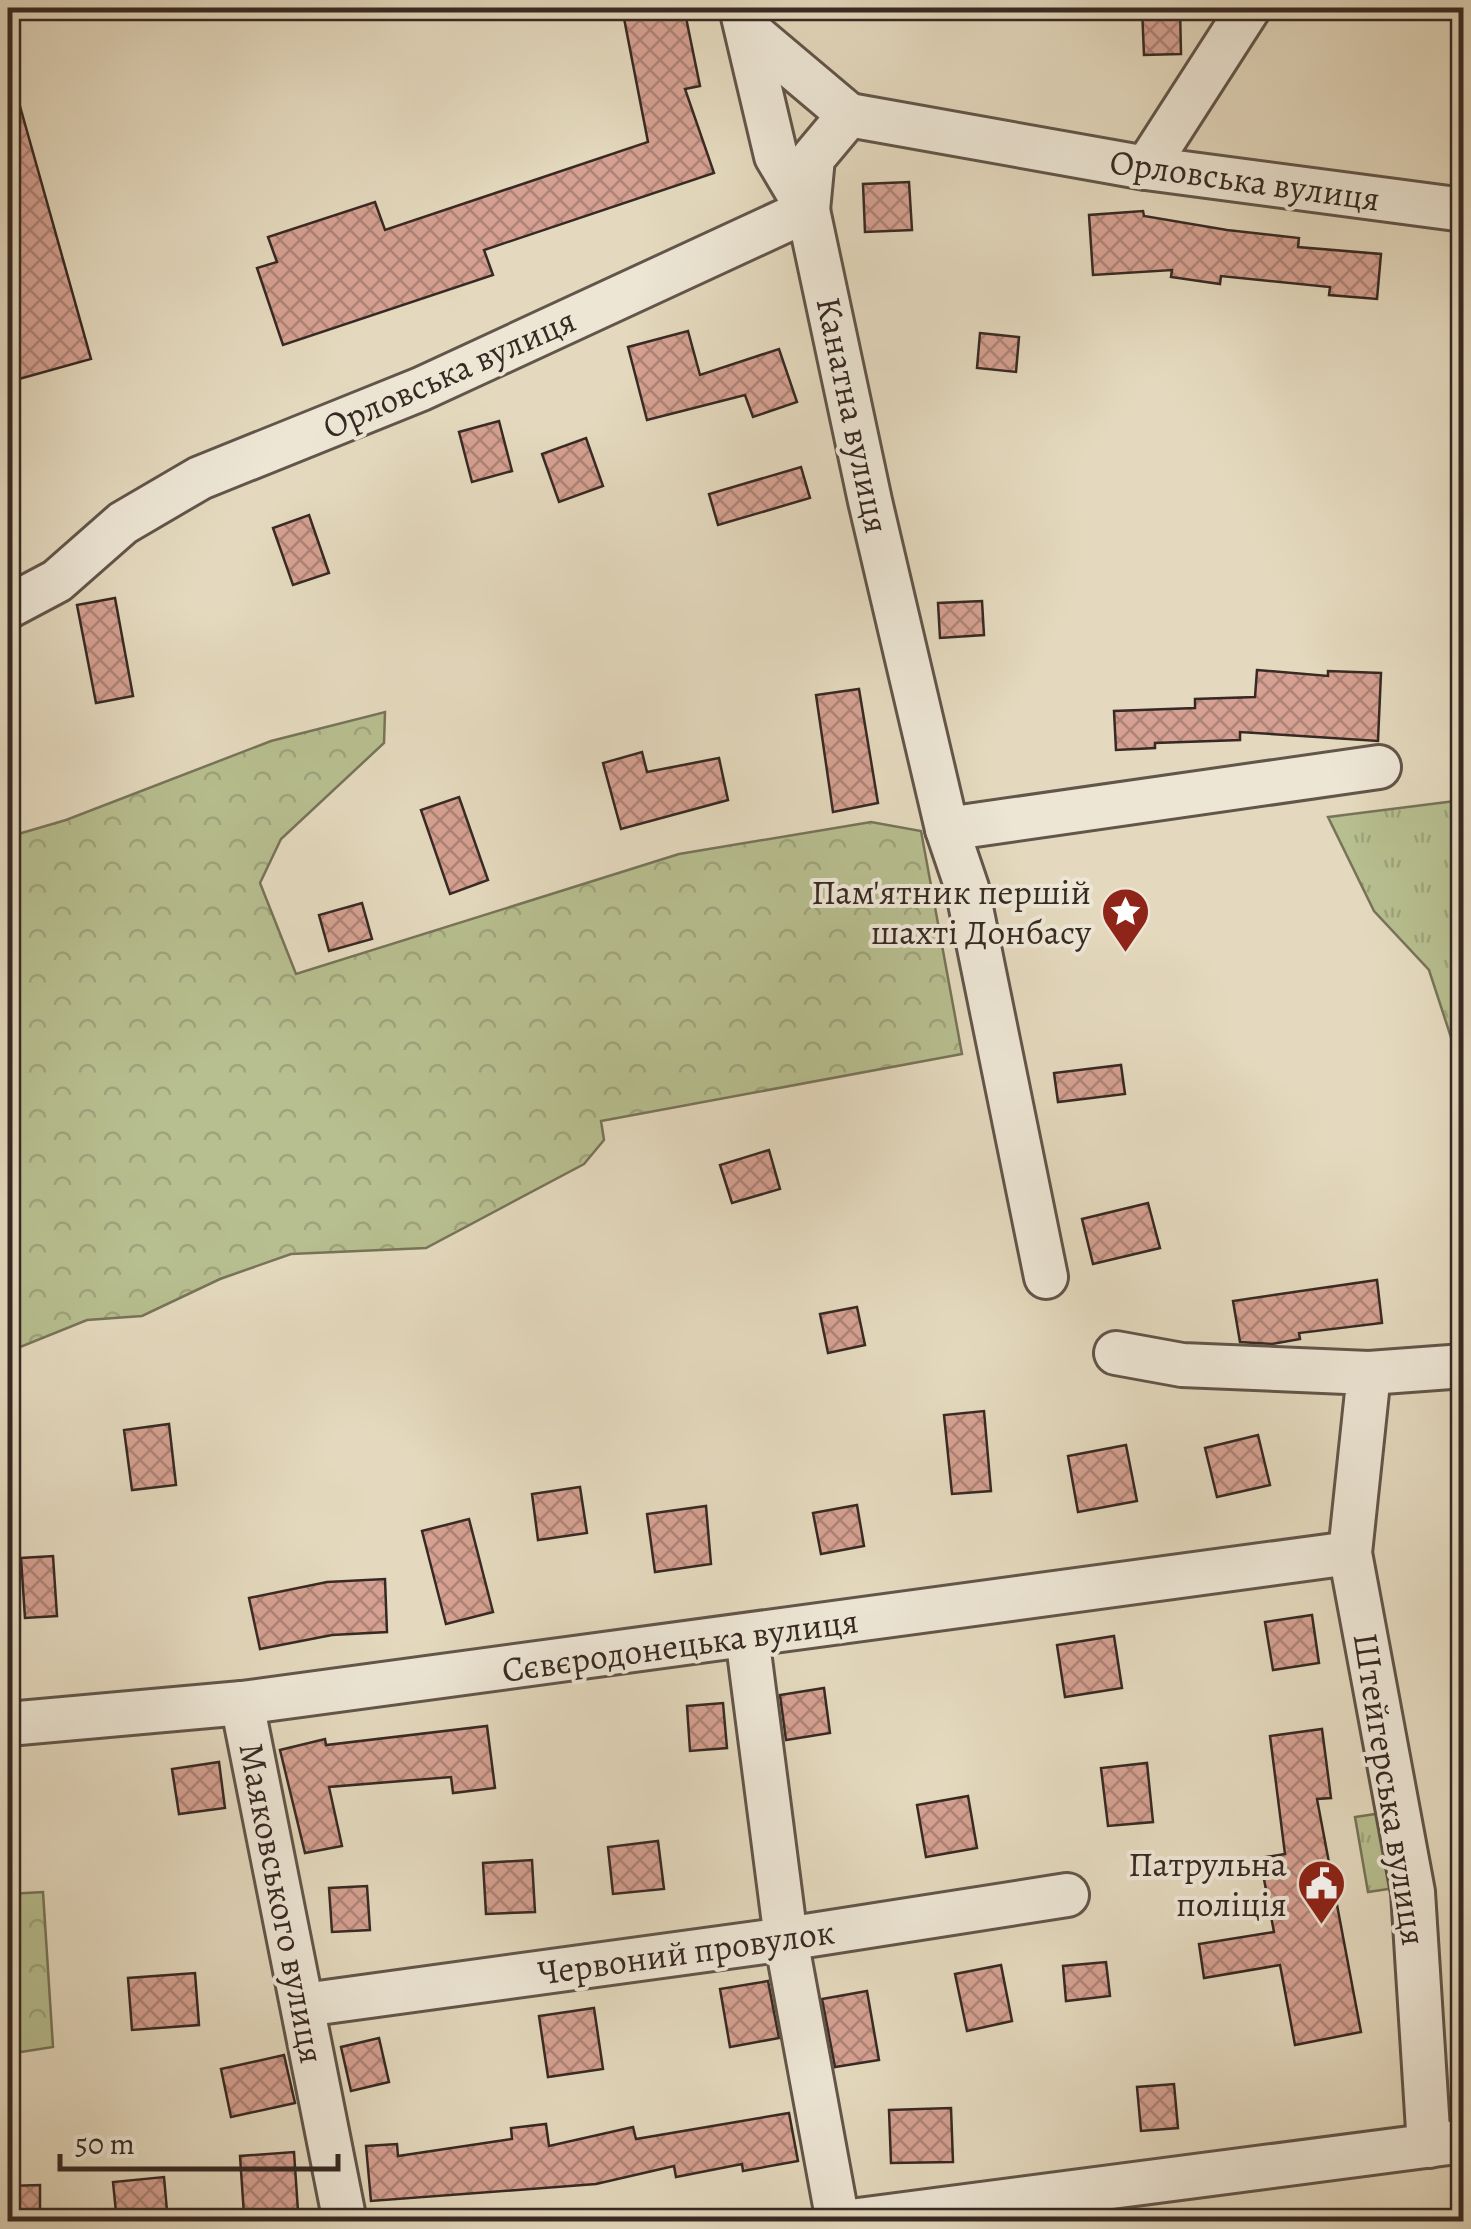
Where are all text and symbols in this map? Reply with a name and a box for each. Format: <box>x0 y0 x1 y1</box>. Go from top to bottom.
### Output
street label: Орловська вулиця <box>1107 137 1383 223</box>
street label: Канатна вулиця <box>805 292 901 538</box>
street label: Орловська вулиця <box>315 296 583 450</box>
place label: Пам'ятник першій шахті Донбасу <box>811 868 1091 956</box>
place icon: Пам'ятник першій шахті Донбасу <box>1100 886 1152 954</box>
street label: Сєвєродонецька вулиця <box>499 1596 861 1694</box>
street label: Штейгерська вулиця <box>1342 1629 1438 1949</box>
street label: Маяковського вулиця <box>227 1739 337 2067</box>
place label: Патрульна поліція <box>1128 1840 1287 1928</box>
public building icon: Патрульна поліція <box>1296 1858 1348 1926</box>
street label: Червоний провулок <box>535 1907 837 1997</box>
scale bar <box>60 2109 338 2171</box>
text: 50 m <box>75 2124 135 2164</box>

